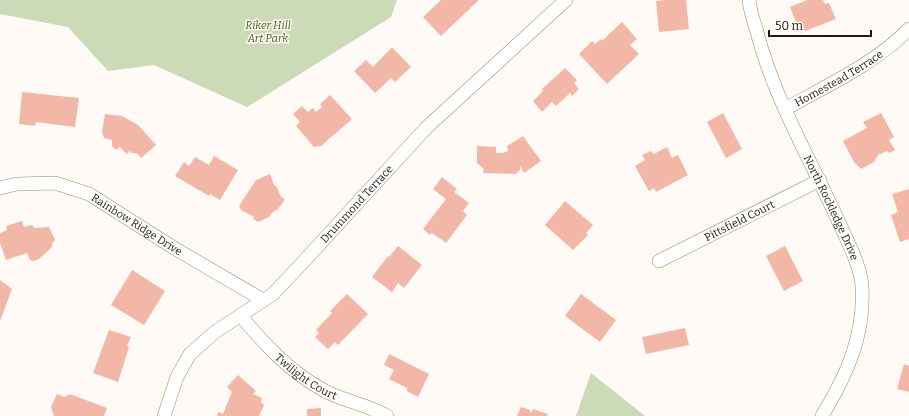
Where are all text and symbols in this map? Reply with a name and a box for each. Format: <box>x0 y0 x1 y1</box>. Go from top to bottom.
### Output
scale bar <box>769 12 871 38</box>
park label: Riker Hill Art Park <box>245 19 291 45</box>
text: 50 m <box>775 19 804 33</box>
street label: Homestead Terrace <box>792 48 886 109</box>
street label: North Rockledge Drive <box>801 153 861 262</box>
street label: Drummond Terrace <box>318 163 396 246</box>
street label: Rainbow Ridge Drive <box>89 191 185 258</box>
street label: Pittsfield Court <box>702 198 777 244</box>
street label: Twilight Court <box>272 351 339 403</box>

